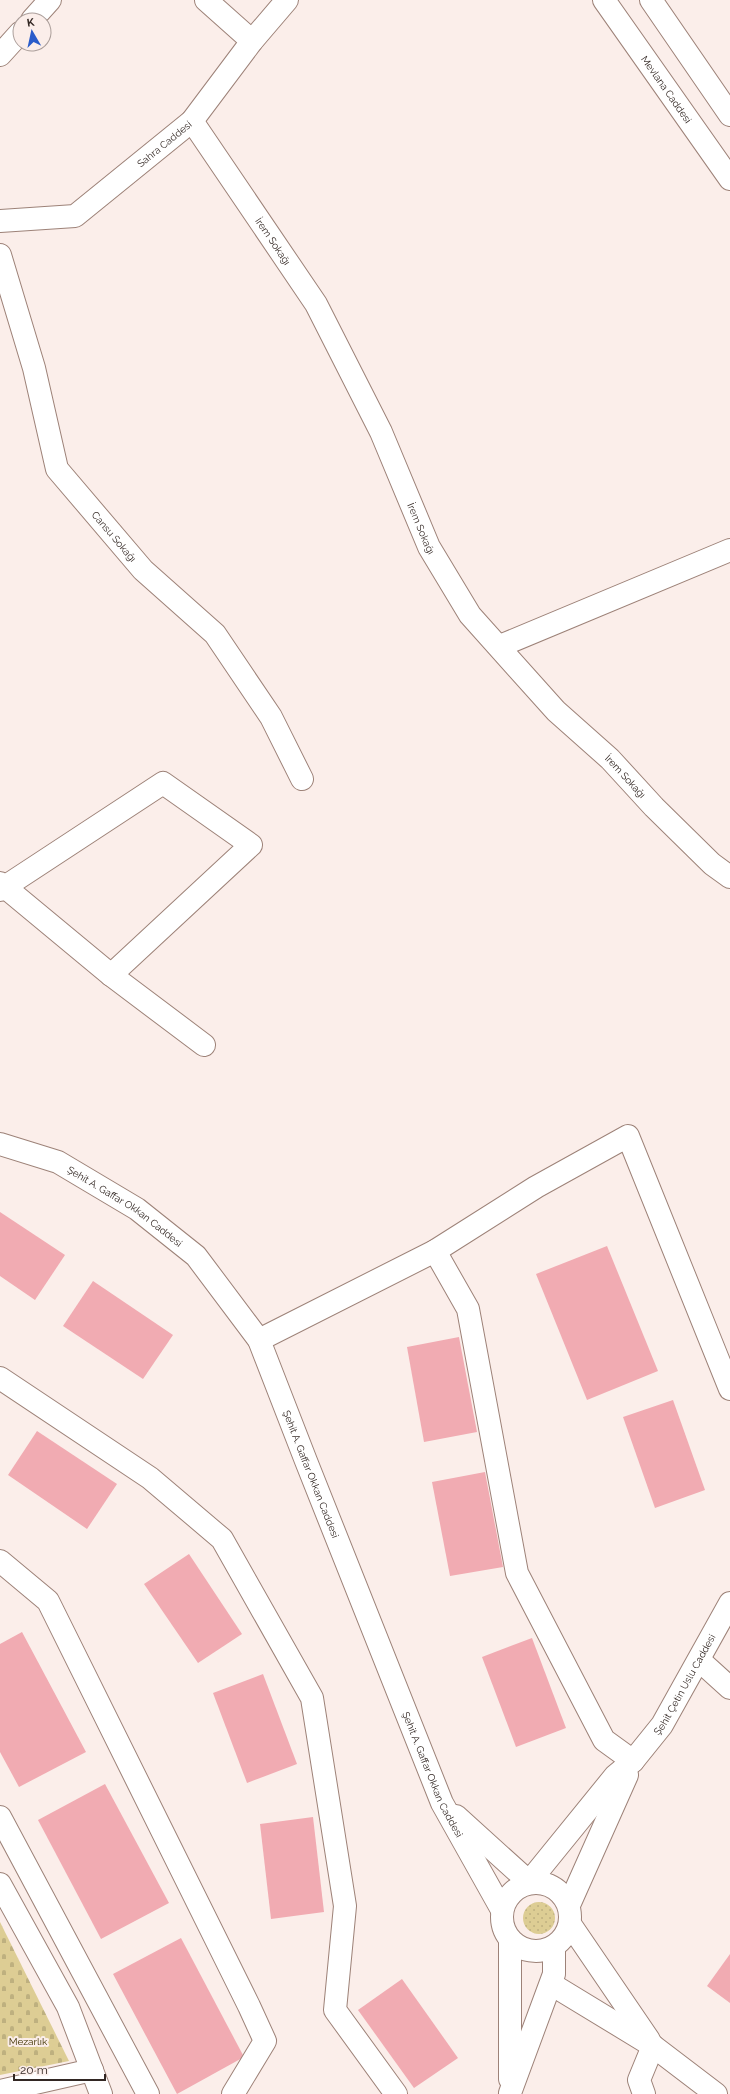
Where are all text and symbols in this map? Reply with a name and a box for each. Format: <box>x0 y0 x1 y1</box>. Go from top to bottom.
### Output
north arrow <box>12 12 52 52</box>
text: K <box>26 16 36 30</box>
street label: Mevlana Caddesi <box>639 54 694 125</box>
street label: Sahra Caddesi <box>135 119 194 169</box>
street label: İrem Sokağı <box>253 216 293 267</box>
street label: İrem Sokağı <box>405 501 437 556</box>
street label: Cansu Sokağı <box>89 509 138 564</box>
street label: İrem Sokağı <box>603 753 648 800</box>
street label: Şehit A. Gaffar Okkan Caddesi <box>65 1164 184 1249</box>
street label: Şehit A. Gaffar Okkan Caddesi <box>281 1409 341 1540</box>
street label: Şehit Çetin Uslu Caddesi <box>652 1632 718 1737</box>
street label: Şehit A. Gaffar Okkan Caddesi <box>400 1710 465 1839</box>
park label: Mezarlık <box>9 2036 48 2047</box>
scale bar <box>14 2056 105 2082</box>
text: 20 m <box>20 2063 48 2077</box>

